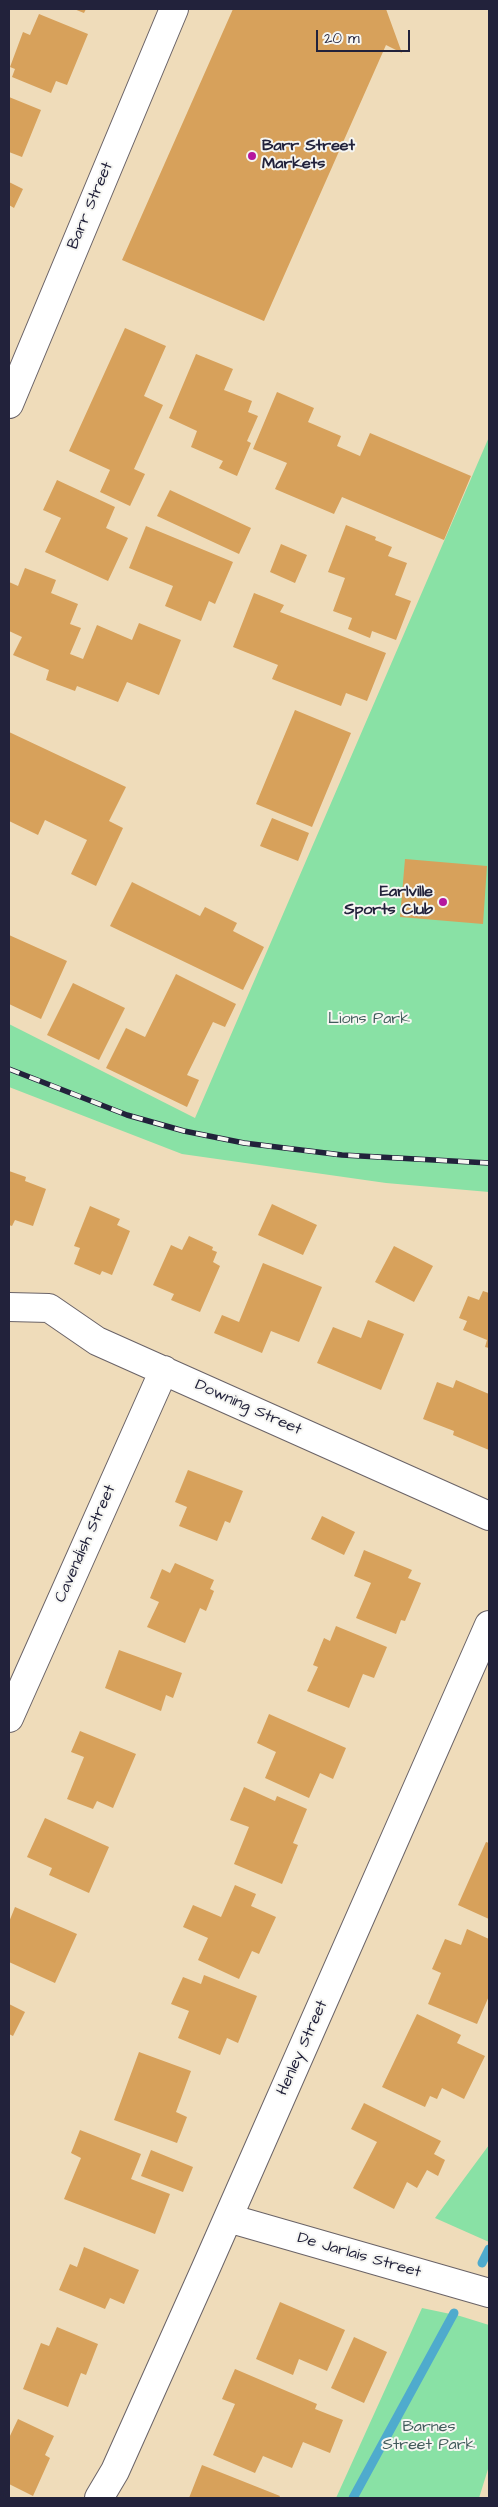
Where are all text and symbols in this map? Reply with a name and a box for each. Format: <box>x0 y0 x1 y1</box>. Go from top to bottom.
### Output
scale bar <box>318 20 412 52</box>
text: 20 m <box>324 28 360 49</box>
place label: Barr Street Markets <box>262 137 355 175</box>
marker: Barr Street Markets <box>246 150 258 162</box>
street label: Barr Street <box>64 159 118 253</box>
place label: Earlville Sports Club <box>344 883 433 921</box>
marker: Earlville Sports Club <box>437 896 449 908</box>
park label: Lions Park <box>328 1010 410 1030</box>
street label: Downing Street <box>192 1376 304 1440</box>
street label: Cavendish Street <box>51 1482 121 1606</box>
street label: Henley Street <box>273 1997 333 2099</box>
street label: De Jarlais Street <box>295 2229 423 2283</box>
park label: Barnes Street Park <box>383 2418 475 2456</box>

